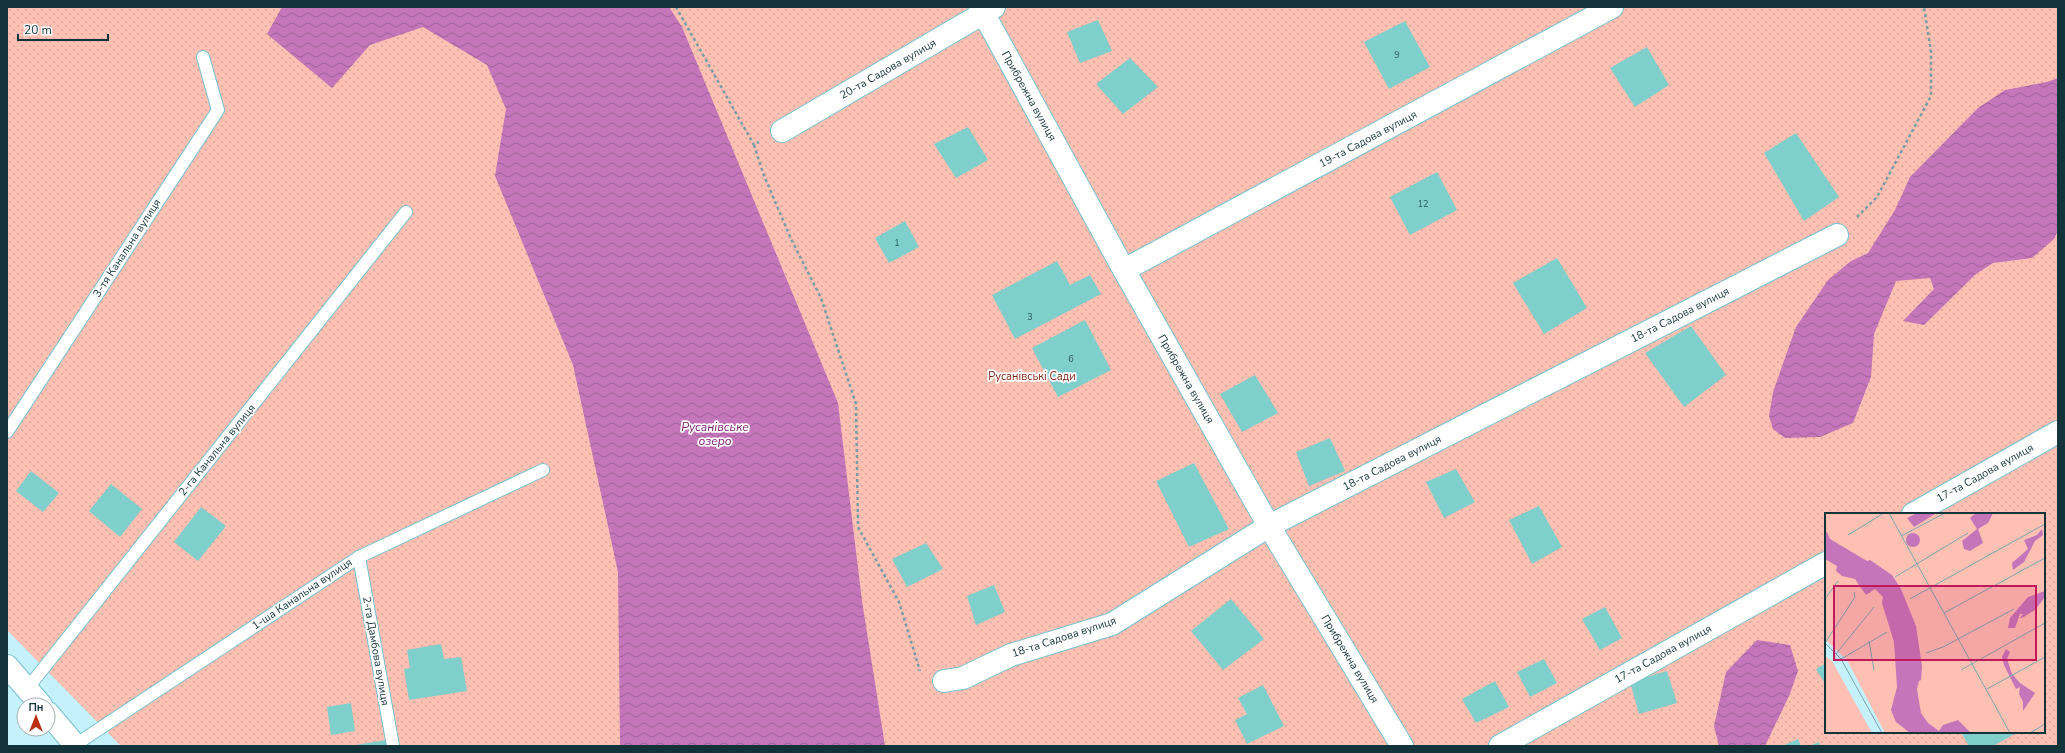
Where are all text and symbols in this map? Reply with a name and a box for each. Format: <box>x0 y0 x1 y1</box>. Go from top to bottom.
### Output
scale bar <box>18 16 108 42</box>
text: 20 m <box>24 22 52 38</box>
street label: 20-та Садова вулиця <box>837 35 939 103</box>
street label: Прибрежна вулиця <box>998 48 1060 144</box>
house number: 9 <box>1394 49 1400 61</box>
street label: 19-та Садова вулиця <box>1316 107 1420 171</box>
street label: 3-тя Канальна вулиця <box>90 196 164 300</box>
house number: 12 <box>1418 198 1428 210</box>
house number: 1 <box>894 237 900 249</box>
street label: 18-та Садова вулиця <box>1628 284 1732 346</box>
house number: 3 <box>1027 311 1033 323</box>
street label: Прибрежна вулиця <box>1154 332 1218 426</box>
house number: 6 <box>1068 353 1074 365</box>
park label: Русанівські Сади <box>988 369 1076 384</box>
street label: 2-га Канальна вулиця <box>175 401 259 499</box>
water label: Русанівське озеро <box>681 419 749 449</box>
street label: 18-та Садова вулиця <box>1340 432 1444 494</box>
street label: 17-та Садова вулиця <box>1934 440 2036 506</box>
inset map <box>1825 513 2045 733</box>
street label: 1-ша Канальна вулиця <box>249 555 355 633</box>
street label: 2-га Дамбова вулиця <box>359 595 393 707</box>
street label: Прибрежна вулиця <box>1318 612 1382 706</box>
street label: 18-та Садова вулиця <box>1010 613 1118 661</box>
street label: 17-та Садова вулиця <box>1612 621 1714 687</box>
north arrow <box>16 697 56 737</box>
text: Пн <box>28 700 44 715</box>

